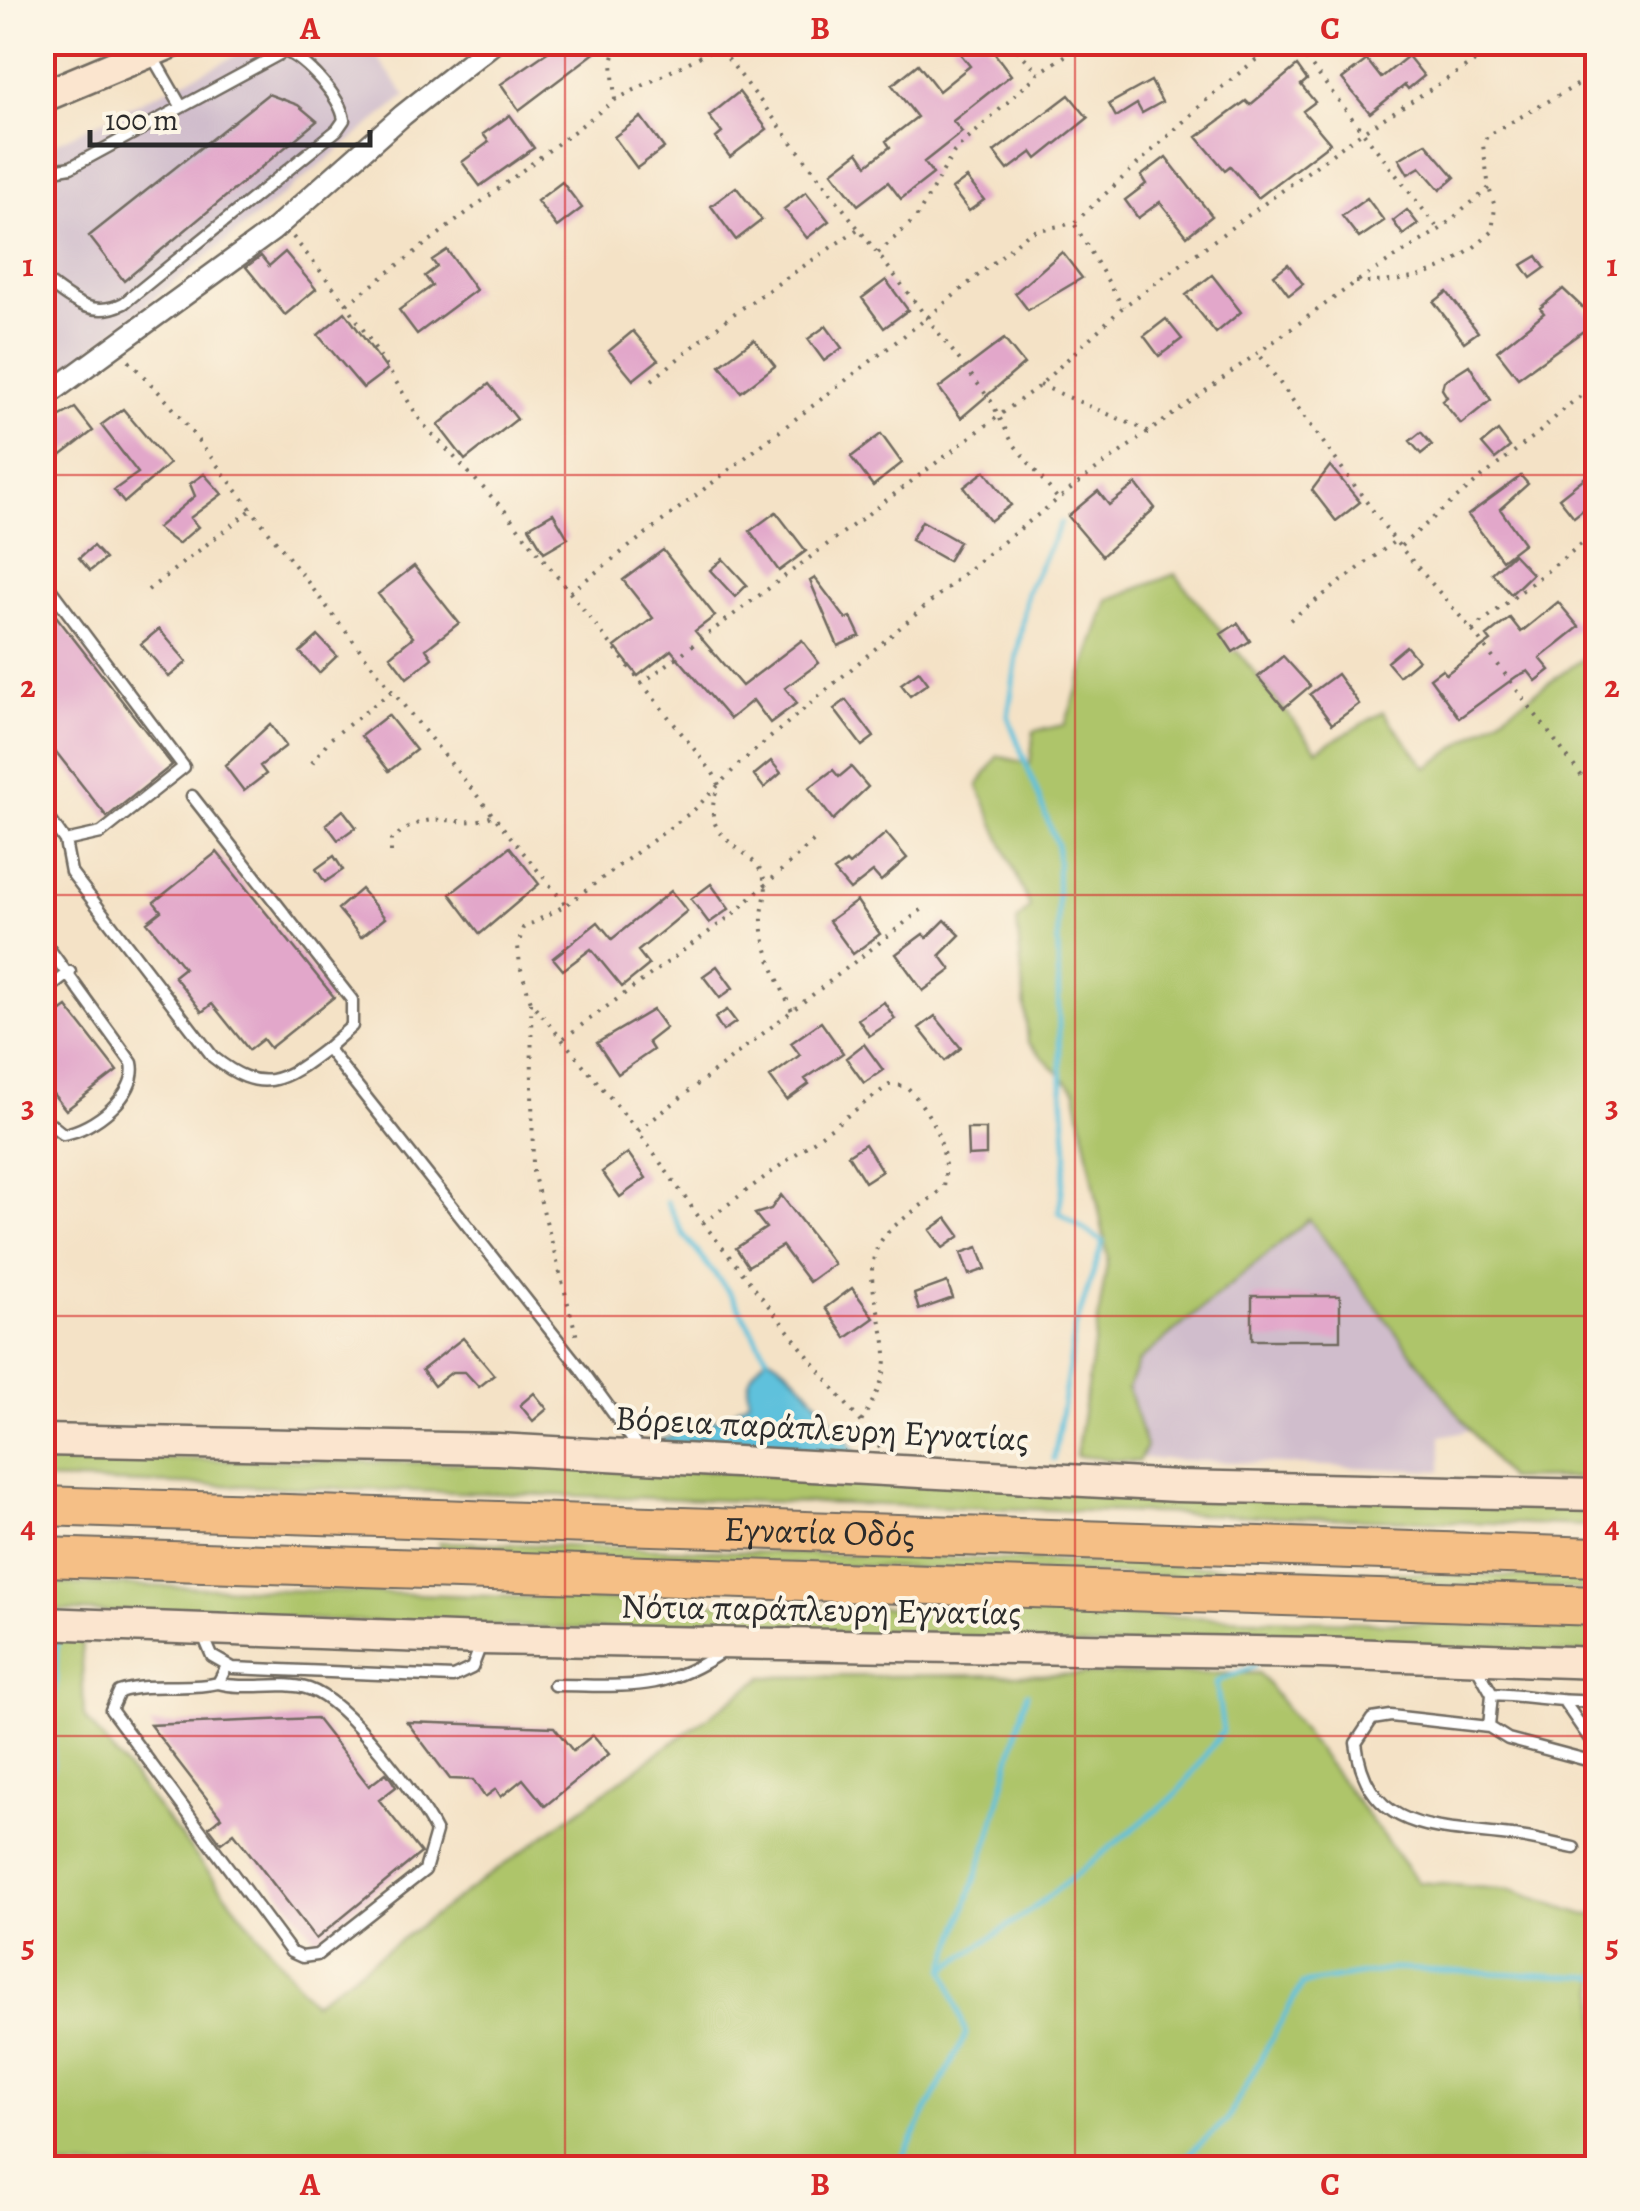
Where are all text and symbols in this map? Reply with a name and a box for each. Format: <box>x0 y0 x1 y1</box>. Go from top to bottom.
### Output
text: A <box>299 6 321 50</box>
text: B <box>810 6 830 50</box>
text: C <box>1320 6 1340 50</box>
scale bar <box>90 85 370 147</box>
text: 100 m <box>105 100 178 140</box>
text: 1 <box>22 243 34 287</box>
text: 1 <box>1606 243 1618 287</box>
text: 2 <box>20 664 36 708</box>
text: 2 <box>1604 664 1620 708</box>
text: 3 <box>21 1084 35 1128</box>
text: 3 <box>1605 1084 1619 1128</box>
street label: Βόρεια παράπλευρη Εγνατίας <box>614 1393 1030 1463</box>
text: 4 <box>20 1504 36 1548</box>
street label: Εγνατία Οδός <box>723 1504 916 1559</box>
text: 4 <box>1604 1504 1620 1548</box>
street label: Νότια παράπλευρη Εγνατίας <box>620 1582 1022 1636</box>
text: 5 <box>21 1924 35 1968</box>
text: 5 <box>1605 1924 1619 1968</box>
text: A <box>299 2162 321 2206</box>
text: B <box>810 2162 830 2206</box>
text: C <box>1320 2162 1340 2206</box>

